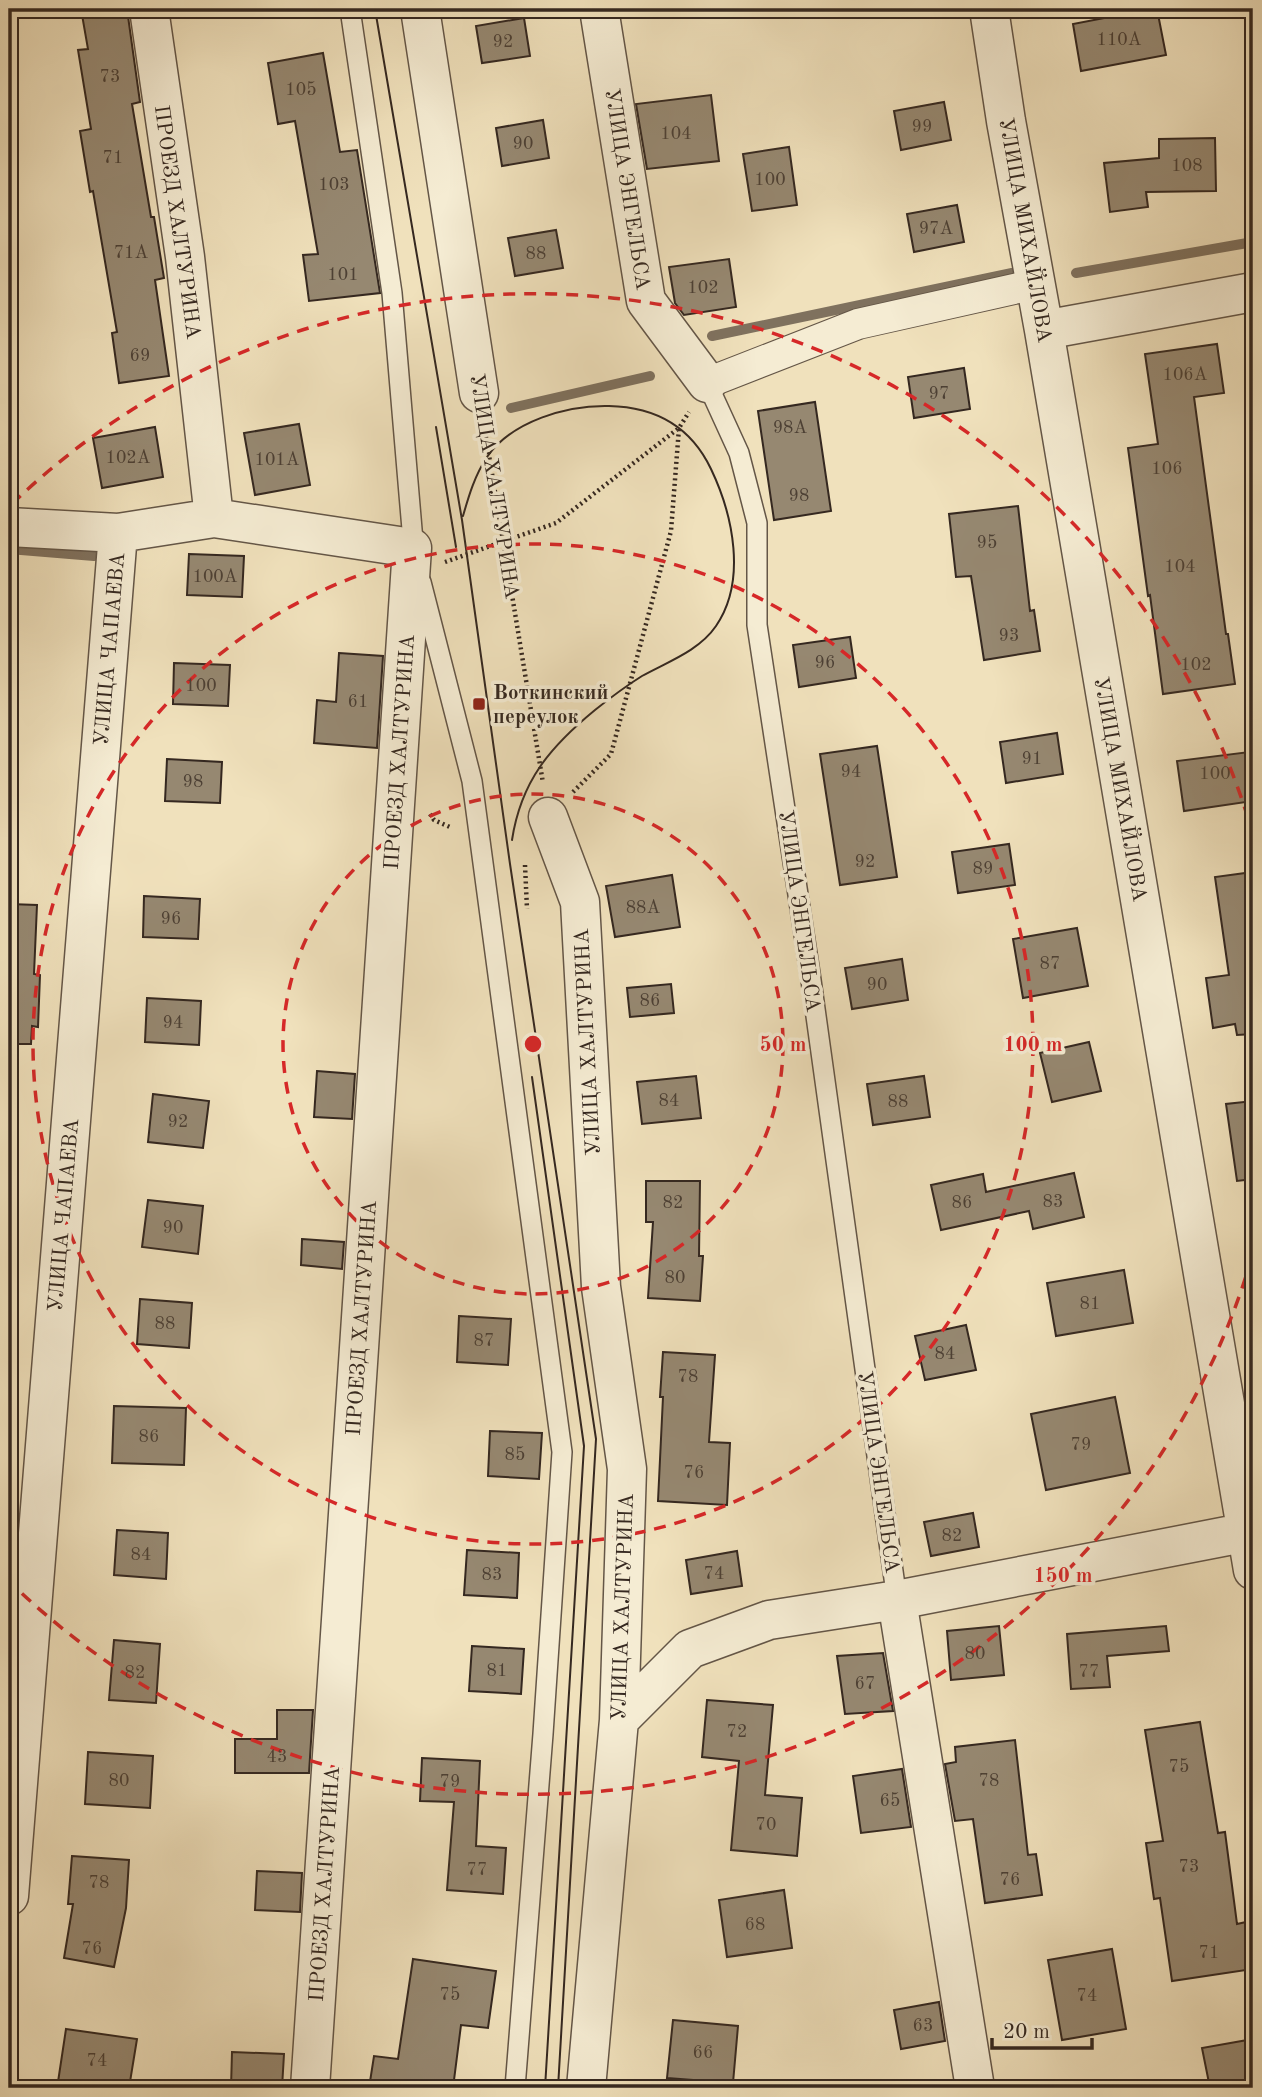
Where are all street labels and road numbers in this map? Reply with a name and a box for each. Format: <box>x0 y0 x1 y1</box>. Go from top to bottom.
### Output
street label: УЛИЦА ЭНГЕЛЬСА <box>600 87 653 292</box>
street label: ПРОЕЗД ХАЛТУРИНА <box>150 104 203 341</box>
street label: УЛИЦА МИХАЙЛОВА <box>994 115 1060 344</box>
street label: УЛИЦА ХАЛТУРИНА <box>465 372 522 600</box>
street label: УЛИЦА ЧАПАЕВА <box>92 552 129 747</box>
street label: ПРОЕЗД ХАЛТУРИНА <box>382 634 419 871</box>
street label: УЛИЦА МИХАЙЛОВА <box>1089 674 1155 903</box>
street label: УЛИЦА ЭНГЕЛЬСА <box>774 809 823 1014</box>
street label: УЛИЦА ХАЛТУРИНА <box>572 928 605 1156</box>
street label: УЛИЦА ЧАПАЕВА <box>46 1118 83 1313</box>
street label: ПРОЕЗД ХАЛТУРИНА <box>344 1200 381 1437</box>
street label: УЛИЦА ЭНГЕЛЬСА <box>853 1370 902 1575</box>
street label: УЛИЦА ХАЛТУРИНА <box>609 1493 638 1721</box>
street label: ПРОЕЗД ХАЛТУРИНА <box>307 1766 344 2003</box>

